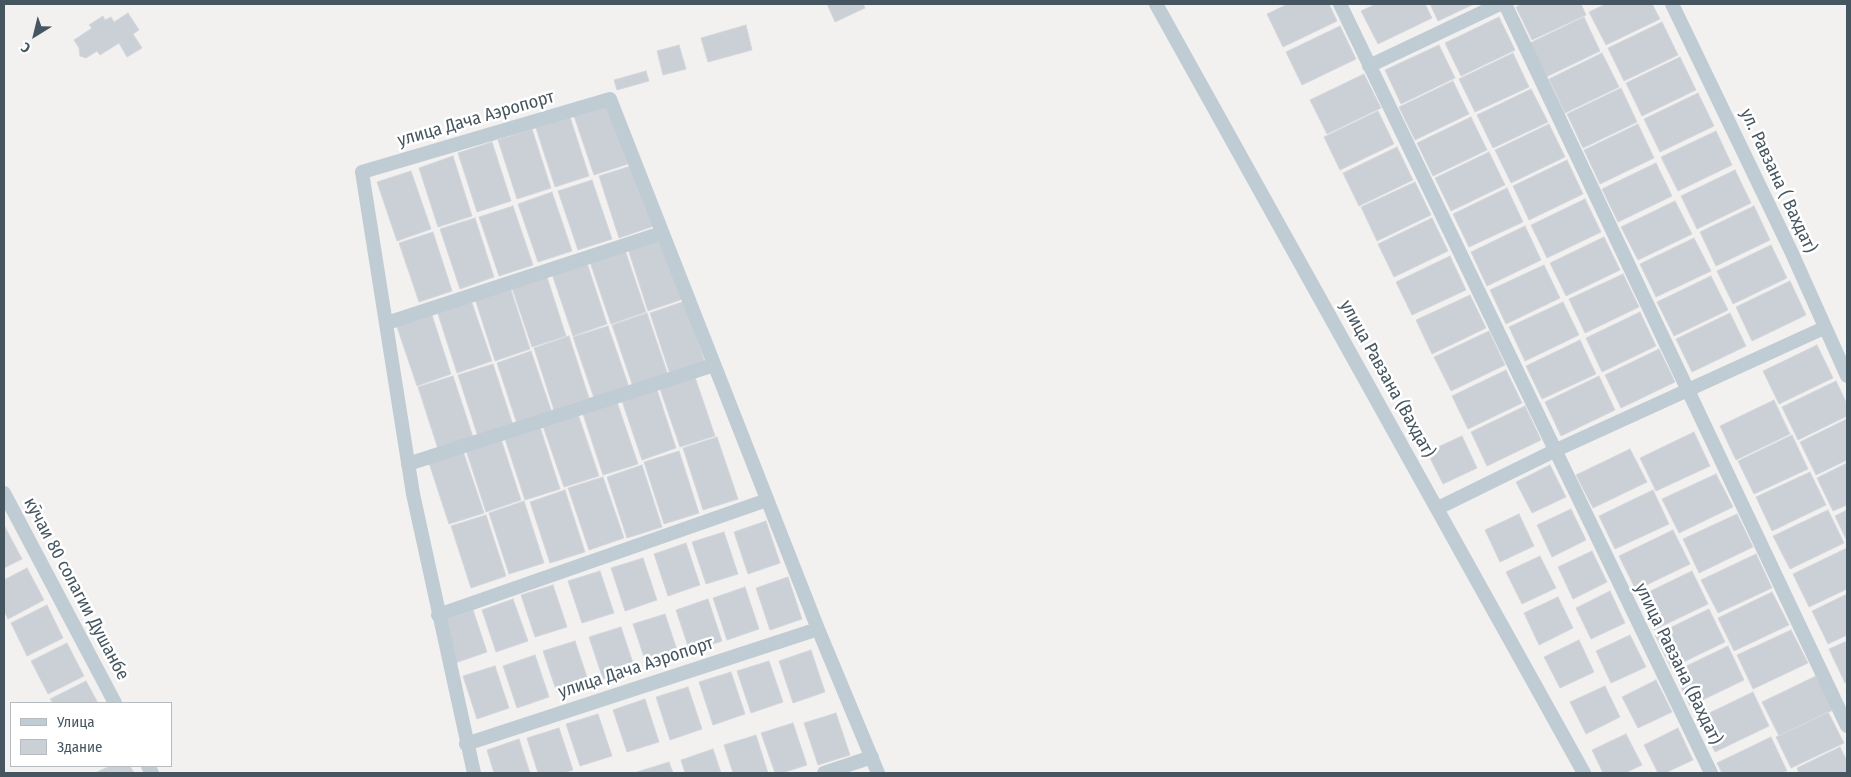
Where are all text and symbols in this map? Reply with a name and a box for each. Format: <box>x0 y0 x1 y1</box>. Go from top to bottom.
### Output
north arrow <box>10 10 60 60</box>
text: С <box>18 39 34 57</box>
street label: улица Дача Аэропорт <box>395 86 557 152</box>
street label: ул. Равзана ( Вахдат) <box>1735 105 1821 257</box>
street label: улица Равзана (Вахдат) <box>1335 297 1439 461</box>
street label: кӯчаи 80 солагии Душанбе <box>19 494 133 684</box>
street label: улица Равзана (Вахдат) <box>1630 580 1726 748</box>
street label: улица Дача Аэропорт <box>556 633 716 703</box>
legend <box>10 702 172 767</box>
text: Улица <box>57 713 95 731</box>
text: Здание <box>57 738 103 756</box>

